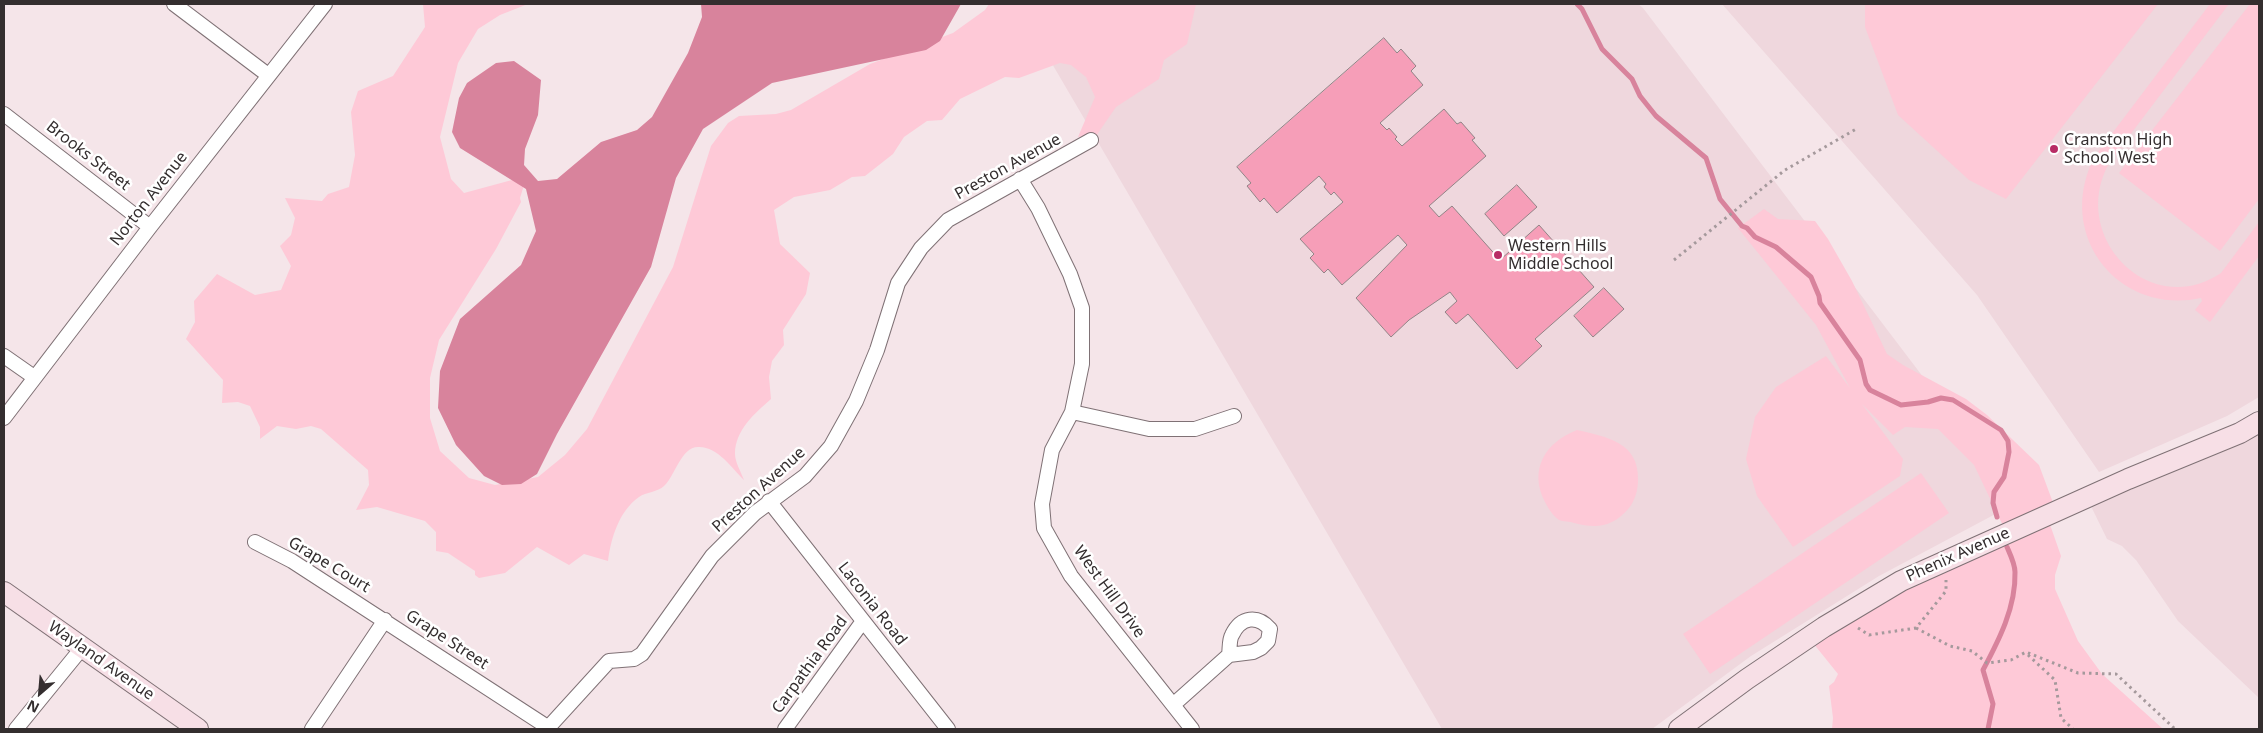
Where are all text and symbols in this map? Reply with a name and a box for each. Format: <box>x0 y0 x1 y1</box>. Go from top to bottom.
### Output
street label: Brooks Street <box>42 117 134 195</box>
street label: Preston Avenue <box>952 130 1064 204</box>
place label: Cranston High School West <box>2064 130 2172 168</box>
marker: Cranston High School West <box>2048 143 2060 155</box>
street label: Norton Avenue <box>106 148 192 250</box>
place label: Western Hills Middle School <box>1508 236 1613 274</box>
marker: Western Hills Middle School <box>1492 249 1504 261</box>
street label: Preston Avenue <box>709 443 809 537</box>
street label: Phenix Avenue <box>1903 524 2013 586</box>
street label: Grape Court <box>285 533 373 597</box>
street label: West Hill Drive <box>1069 542 1149 642</box>
street label: Laconia Road <box>834 559 910 649</box>
street label: Grape Street <box>402 606 492 674</box>
street label: Carpathia Road <box>768 612 852 718</box>
street label: Wayland Avenue <box>44 617 158 705</box>
north arrow <box>15 668 65 718</box>
text: N <box>24 696 42 718</box>

